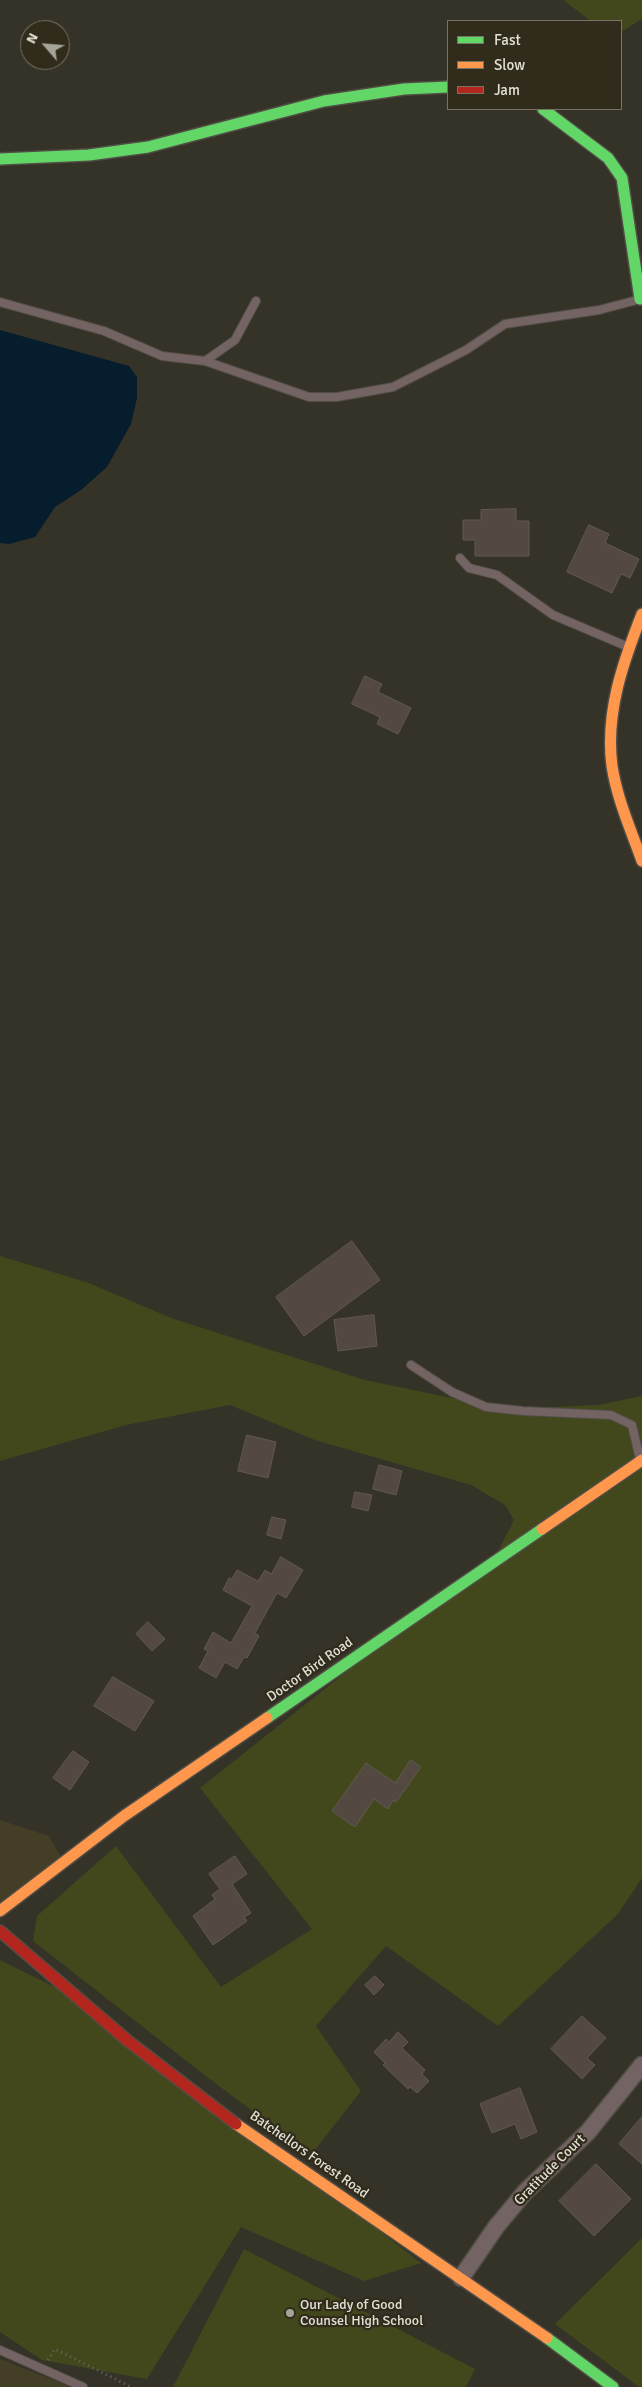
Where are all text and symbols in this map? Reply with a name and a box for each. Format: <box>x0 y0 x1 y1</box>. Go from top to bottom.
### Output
north arrow <box>20 20 70 70</box>
legend <box>447 20 622 110</box>
text: N <box>22 30 42 47</box>
text: Fast <box>494 31 521 49</box>
text: Slow <box>494 56 525 74</box>
text: Jam <box>494 81 520 99</box>
street label: Doctor Bird Road <box>264 1634 356 1706</box>
street label: Batchellors Forest Road <box>246 2108 372 2202</box>
street label: Gratitude Court <box>511 2131 589 2209</box>
place label: Our Lady of Good Counsel High School <box>300 2297 423 2330</box>
marker: Our Lady of Good Counsel High School <box>284 2307 296 2319</box>

